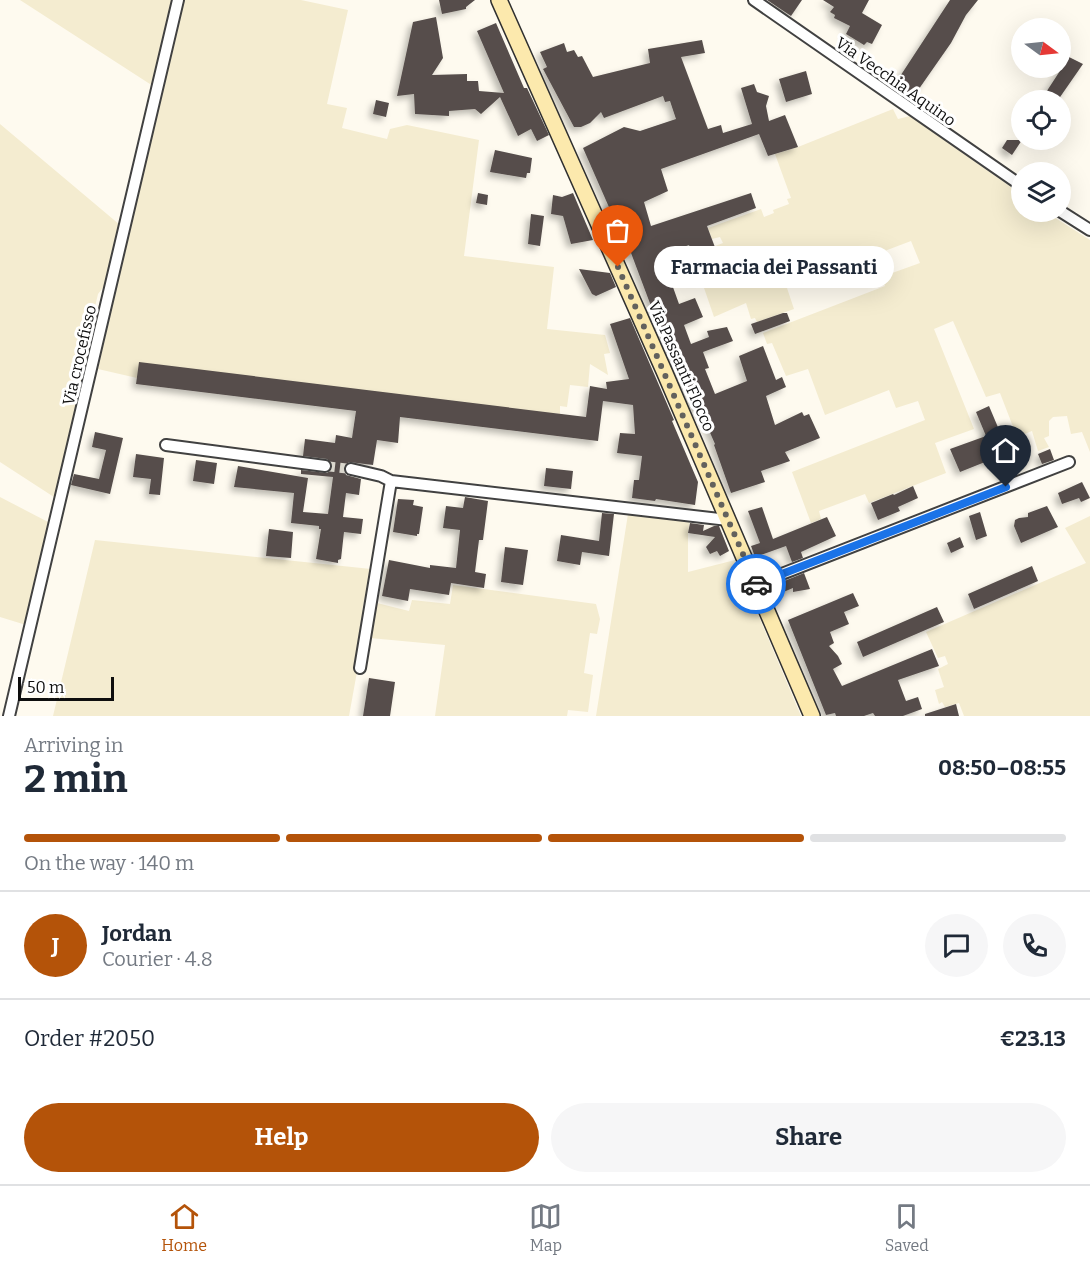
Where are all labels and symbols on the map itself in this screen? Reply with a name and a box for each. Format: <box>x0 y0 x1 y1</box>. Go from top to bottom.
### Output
north arrow <box>1011 18 1071 78</box>
street label: Via Vecchia Aquino <box>832 33 959 130</box>
pin <box>592 205 643 267</box>
callout: Farmacia dei Passanti <box>654 246 894 288</box>
street label: Via Passanti Flocco <box>644 298 719 434</box>
street label: Via crocefisso <box>59 303 100 407</box>
pin <box>980 425 1031 487</box>
courier <box>726 554 786 614</box>
scale bar <box>18 674 114 702</box>

